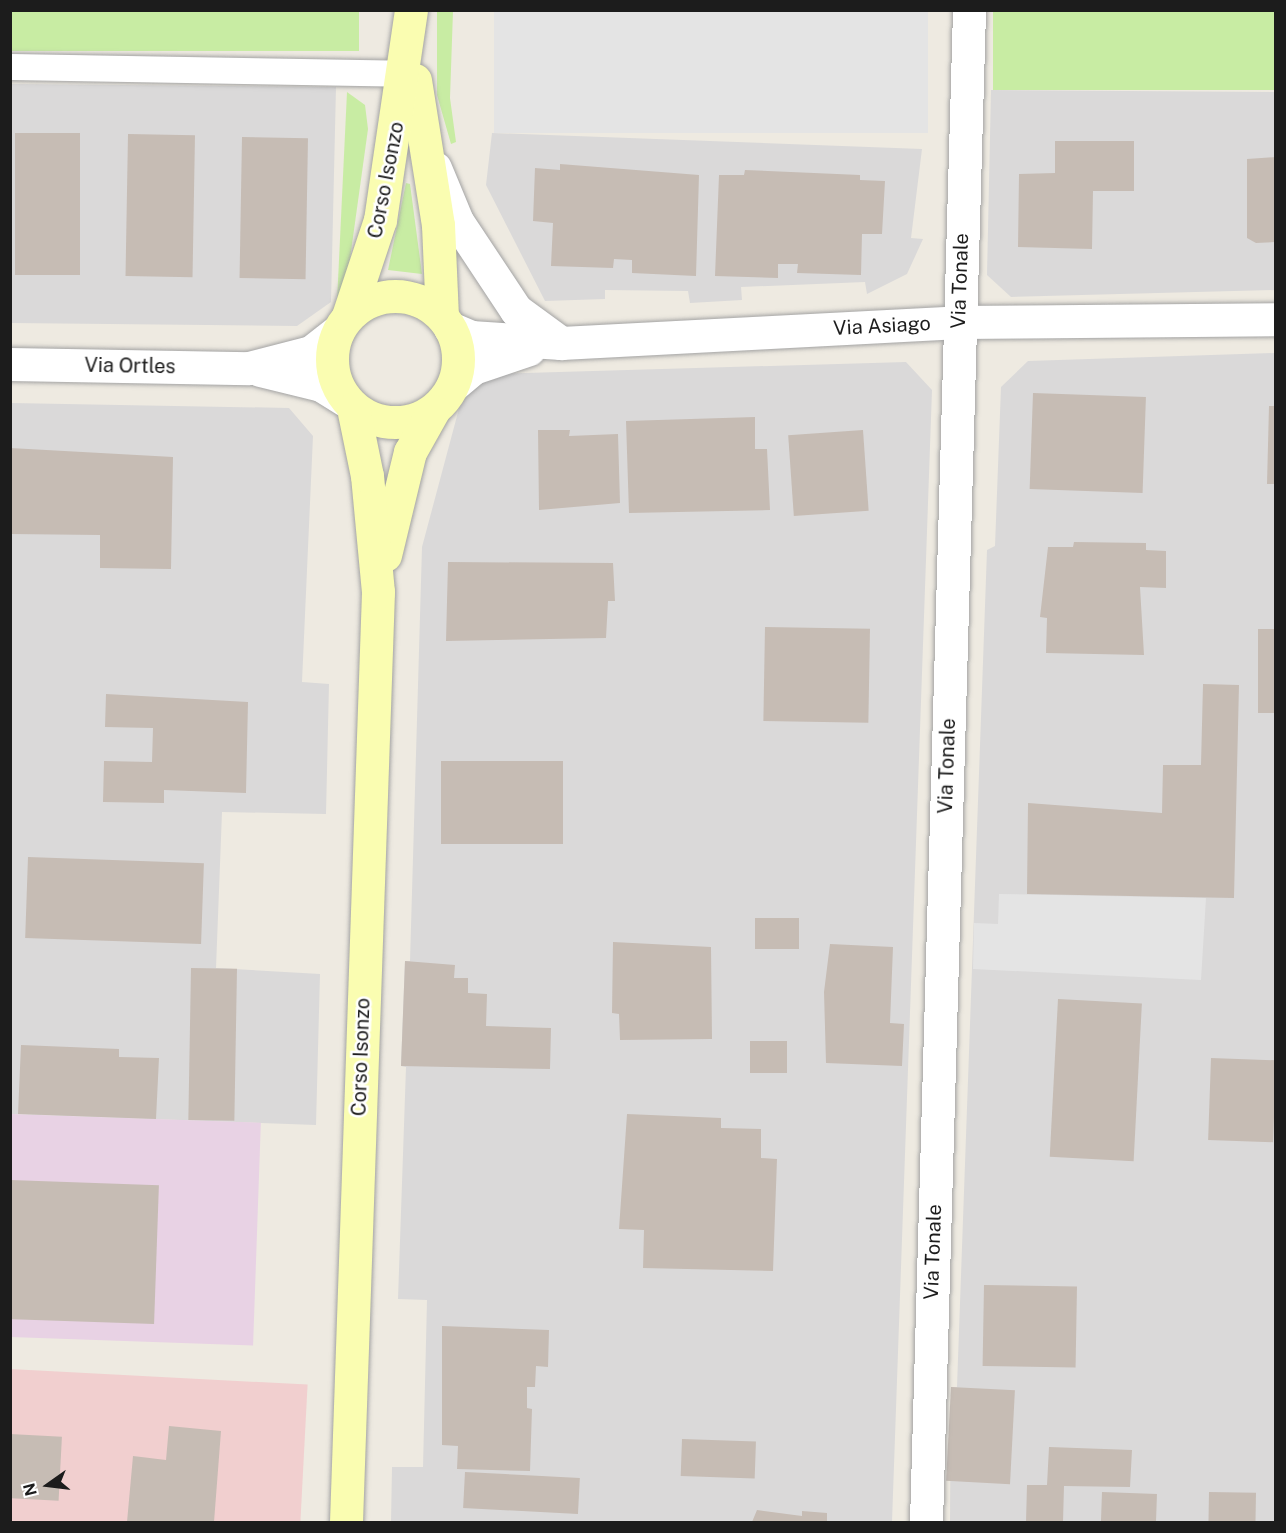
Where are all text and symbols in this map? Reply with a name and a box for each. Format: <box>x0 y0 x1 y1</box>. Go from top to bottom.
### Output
street label: Corso Isonzo <box>363 120 409 240</box>
street label: Via Tonale <box>946 233 974 329</box>
street label: Via Asiago <box>833 311 931 341</box>
street label: Via Ortles <box>84 353 176 379</box>
street label: Via Tonale <box>933 718 961 814</box>
street label: Corso Isonzo <box>347 997 375 1117</box>
street label: Via Tonale <box>919 1204 947 1300</box>
north arrow <box>18 1455 78 1515</box>
text: N <box>19 1481 41 1498</box>

